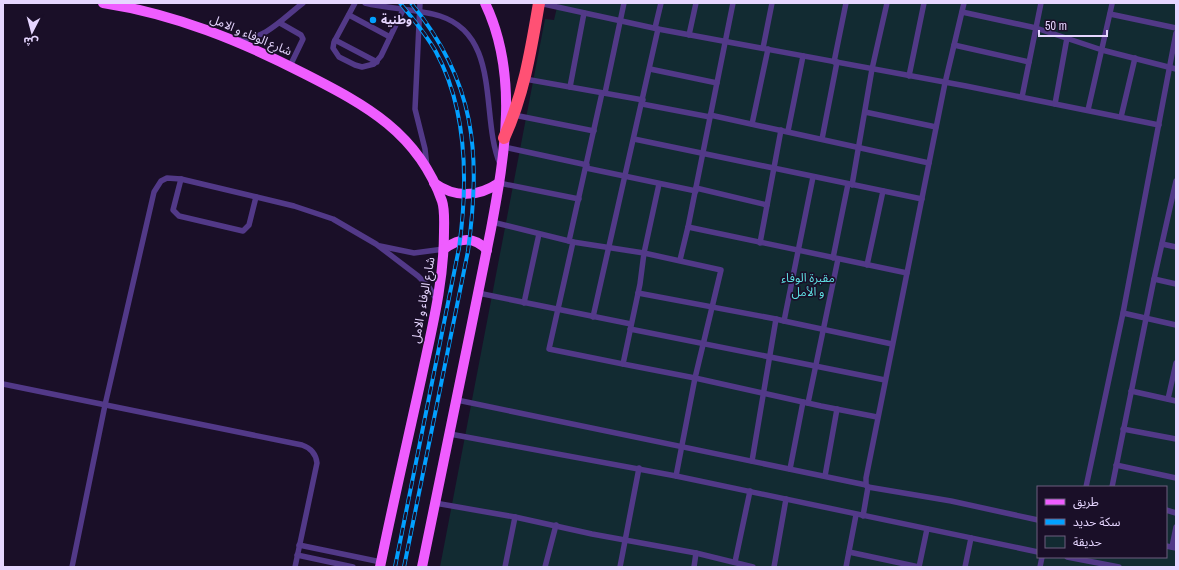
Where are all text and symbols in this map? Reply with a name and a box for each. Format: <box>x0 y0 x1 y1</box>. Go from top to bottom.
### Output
street label: شارع الوفاء و الامل <box>207 11 294 60</box>
north arrow <box>12 12 52 52</box>
place label: وطنية <box>381 12 412 28</box>
scale bar <box>1039 12 1107 38</box>
marker: وطنية <box>368 15 378 25</box>
text: 50 m <box>1045 18 1067 34</box>
text: ش <box>23 34 39 50</box>
street label: شارع الوفاء و الامل <box>408 256 439 345</box>
park label: مقبرة الوفاء و الأمل <box>781 270 835 300</box>
legend <box>1037 486 1167 558</box>
text: طريق <box>1073 494 1099 510</box>
text: سكة حديد <box>1073 514 1121 530</box>
text: حديقة <box>1073 534 1102 550</box>

